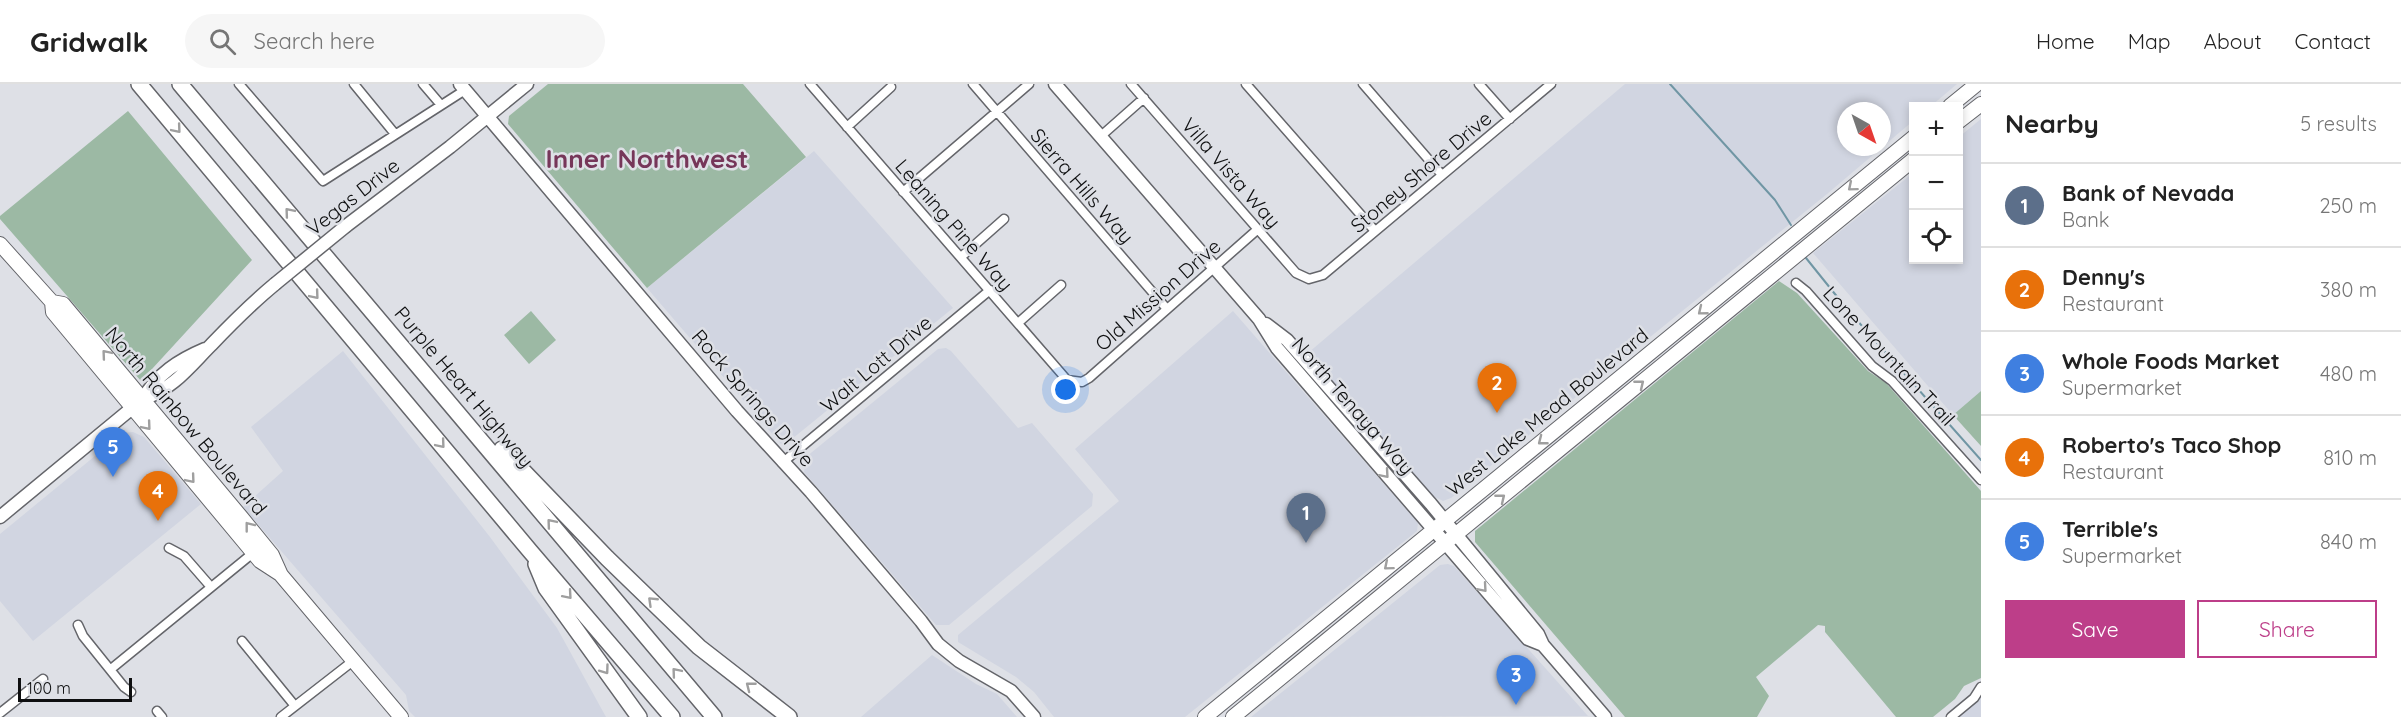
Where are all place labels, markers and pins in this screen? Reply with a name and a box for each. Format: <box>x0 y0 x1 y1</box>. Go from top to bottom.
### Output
pin: 2 <box>1478 364 1516 413</box>
pin: 5 <box>94 428 132 477</box>
pin: 4 <box>138 472 178 521</box>
pin: 1 <box>1286 494 1326 543</box>
pin: 3 <box>1496 656 1536 705</box>

